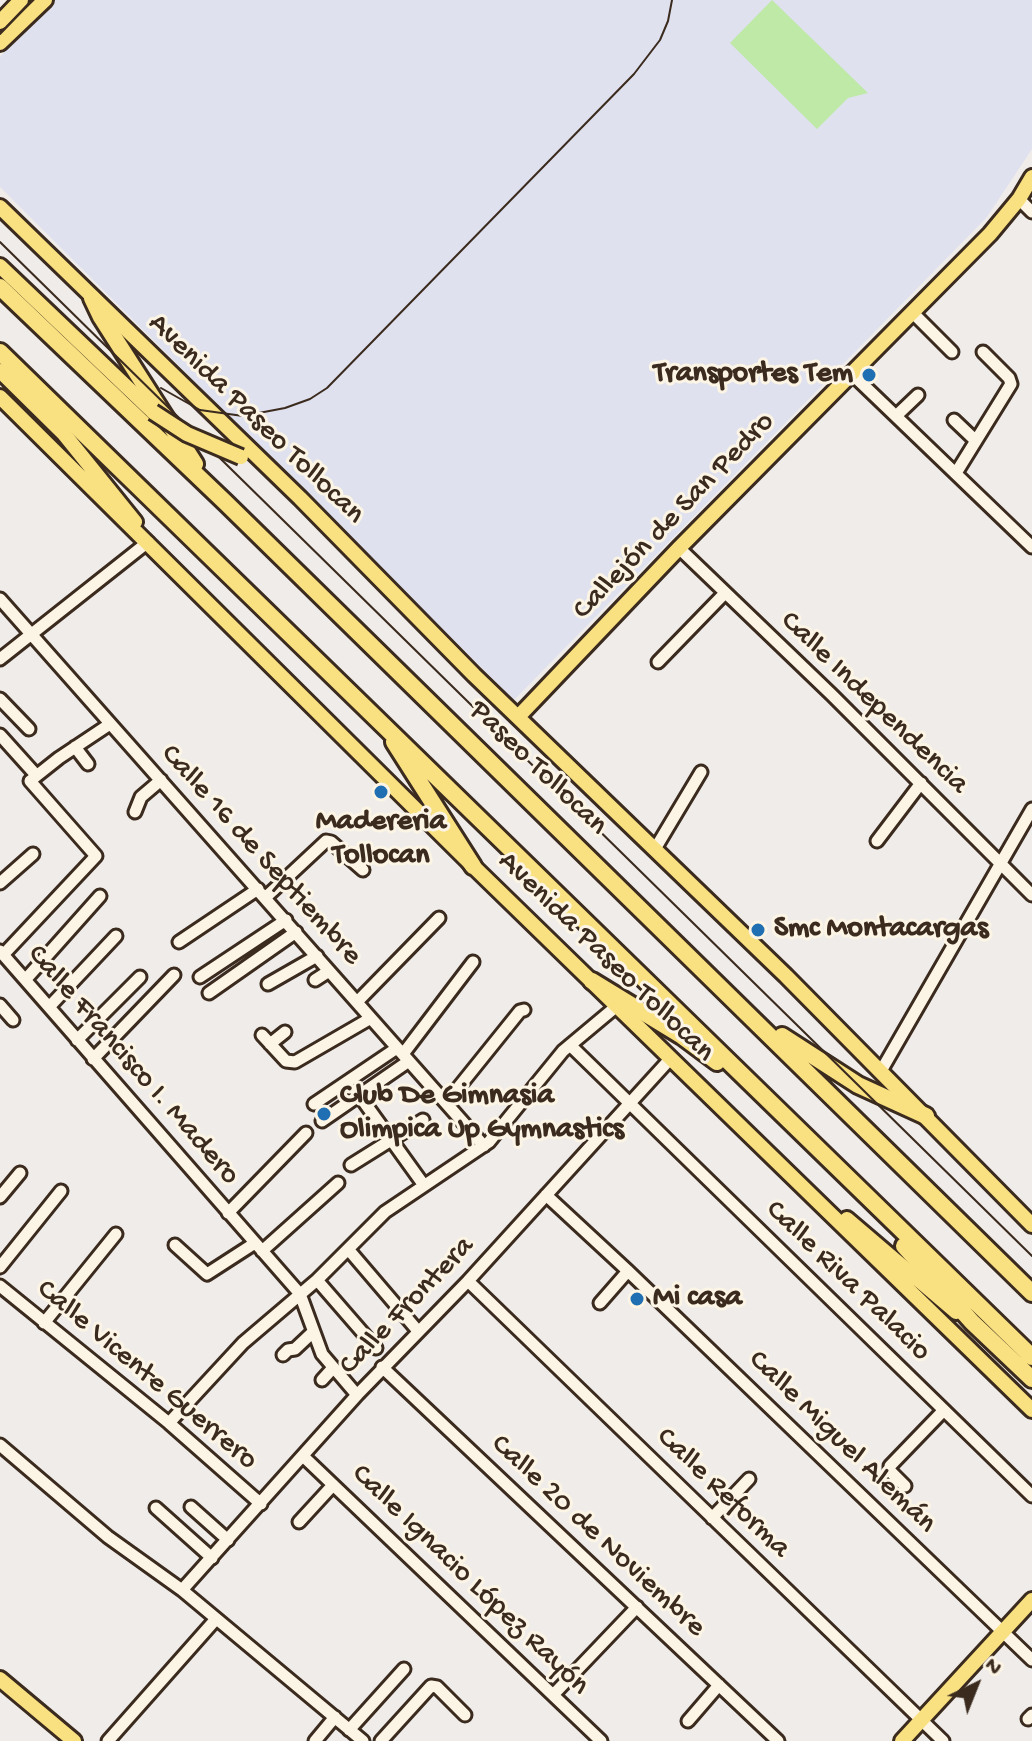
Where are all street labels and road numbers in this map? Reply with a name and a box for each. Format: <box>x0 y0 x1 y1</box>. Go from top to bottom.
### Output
street label: Avenida Paseo Tollocan <box>139 307 371 533</box>
street label: Callejón de San Pedro <box>566 406 784 628</box>
street label: Calle Independencia <box>771 605 975 803</box>
street label: Paseo Tollocan <box>460 694 614 844</box>
street label: Calle 16 de Septiembre <box>151 738 369 974</box>
street label: Avenida Paseo Tollocan <box>489 845 721 1071</box>
street label: Calle Francisco I. Madero <box>18 938 246 1194</box>
street label: Calle Riva Palacio <box>757 1194 937 1370</box>
street label: Calle Frontera <box>333 1230 483 1384</box>
street label: Calle Vicente Guerrero <box>28 1273 264 1479</box>
street label: Calle Miguel Alemán <box>739 1344 943 1542</box>
street label: Calle Reforma <box>647 1421 797 1567</box>
street label: Calle 20 de Noviembre <box>482 1428 712 1646</box>
street label: Calle Ignacio López Rayón <box>342 1458 596 1704</box>

